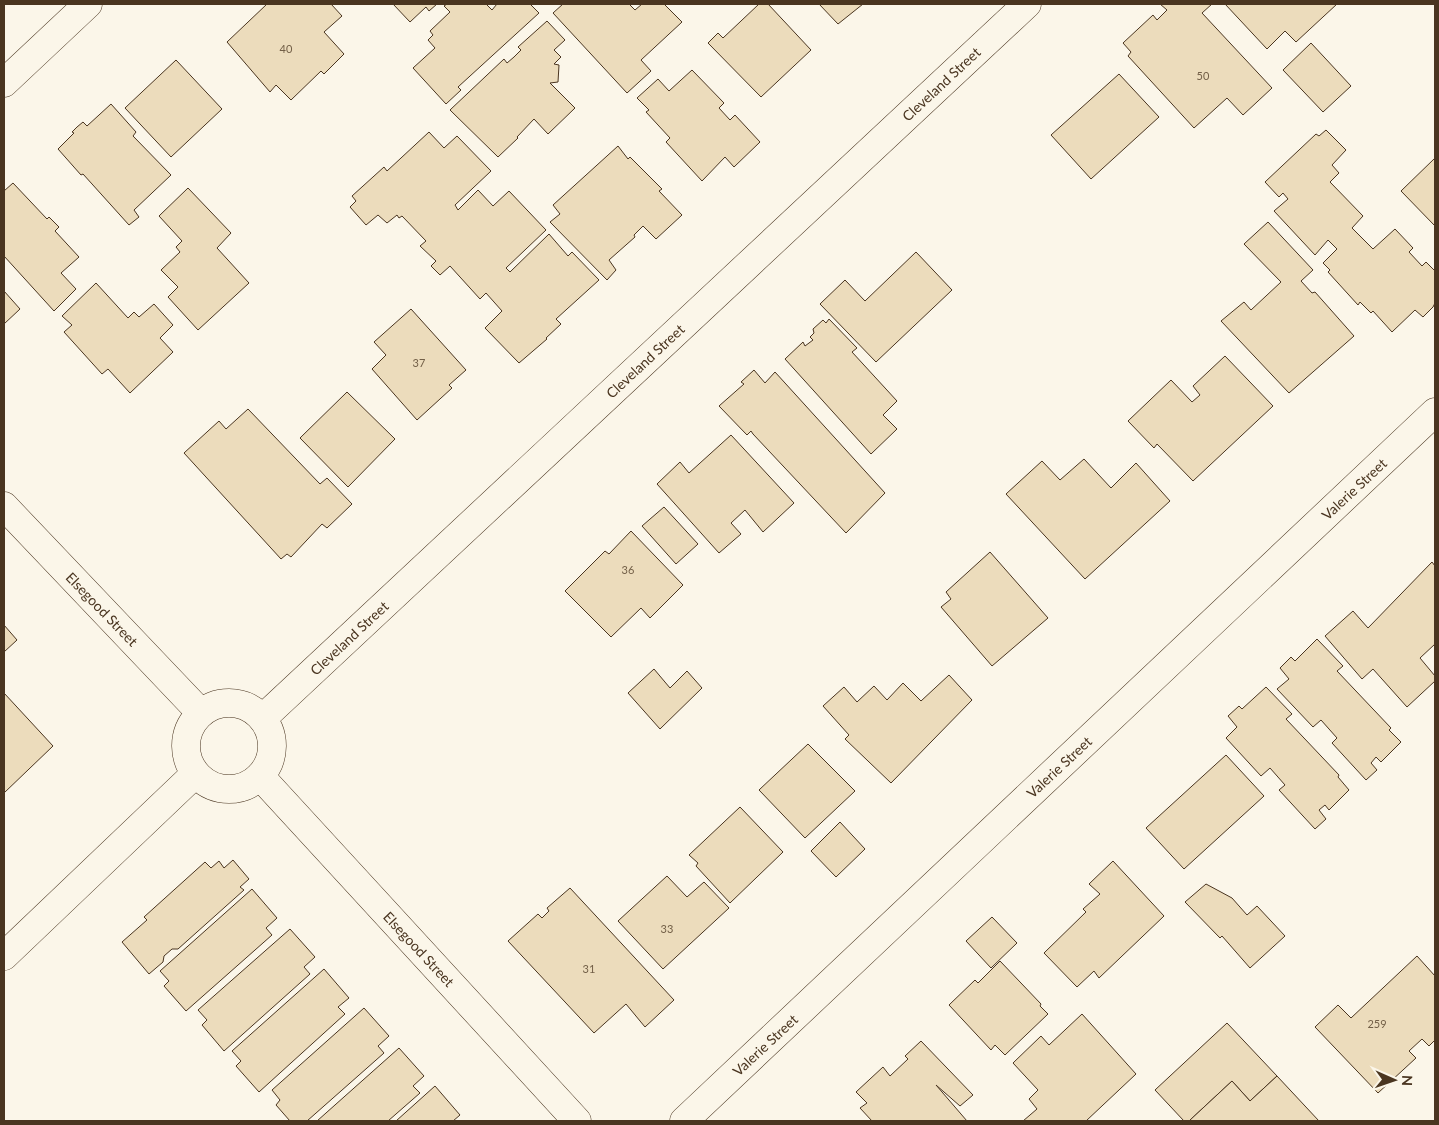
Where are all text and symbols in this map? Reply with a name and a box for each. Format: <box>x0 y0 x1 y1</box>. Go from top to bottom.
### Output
house number: 40 <box>280 42 293 55</box>
street label: Cleveland Street <box>898 43 984 125</box>
house number: 50 <box>1197 69 1210 82</box>
street label: Cleveland Street <box>602 320 688 402</box>
house number: 37 <box>413 356 425 369</box>
street label: Valerie Street <box>1318 455 1390 523</box>
house number: 36 <box>622 563 634 576</box>
street label: Elsegood Street <box>62 569 142 649</box>
street label: Cleveland Street <box>306 597 392 679</box>
street label: Valerie Street <box>1023 733 1095 801</box>
street label: Elsegood Street <box>380 908 458 990</box>
house number: 33 <box>661 922 673 935</box>
house number: 31 <box>583 962 595 975</box>
street label: Valerie Street <box>729 1011 801 1079</box>
house number: 259 <box>1367 1017 1387 1030</box>
north arrow <box>1369 1055 1419 1105</box>
text: N <box>1399 1075 1416 1086</box>

